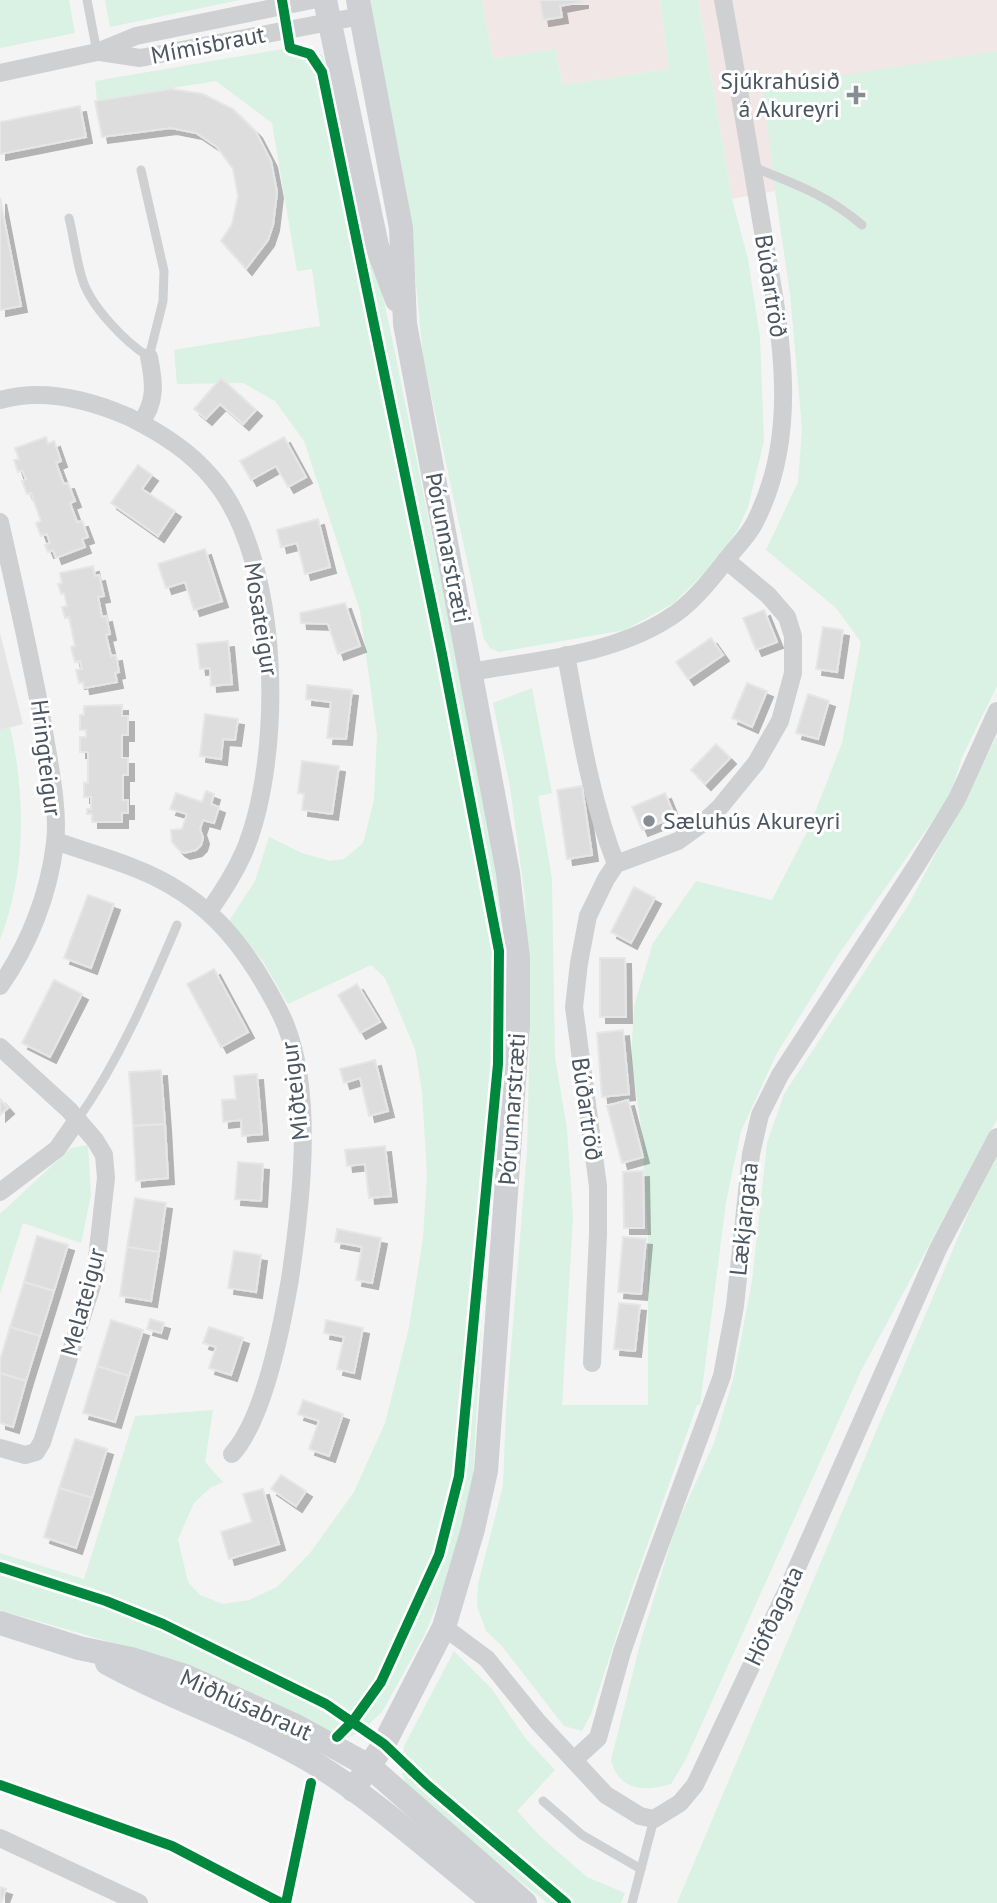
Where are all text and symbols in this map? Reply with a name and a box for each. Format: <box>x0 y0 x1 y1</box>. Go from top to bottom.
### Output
street label: Mímisbraut <box>148 18 268 71</box>
place label: Sjúkrahúsið á Akureyri <box>720 65 840 124</box>
marker: Sjúkrahúsið á Akureyri <box>846 85 866 105</box>
street label: Búðartröð <box>748 232 795 340</box>
street label: Þórunnarstræti <box>419 470 478 626</box>
street label: Mosateigur <box>237 560 286 678</box>
street label: Hringteigur <box>24 698 69 818</box>
place label: Sæluhús Akureyri <box>663 805 841 836</box>
marker: Sæluhús Akureyri <box>641 813 657 829</box>
street label: Þórunnarstræti <box>491 1032 532 1186</box>
street label: Miðteigur <box>273 1040 316 1142</box>
street label: Búðartröð <box>565 1055 610 1162</box>
street label: Lækjargata <box>722 1161 765 1277</box>
street label: Melateigur <box>53 1244 112 1359</box>
street label: Höfðagata <box>737 1561 810 1671</box>
street label: Miðhúsabraut <box>175 1662 317 1747</box>

